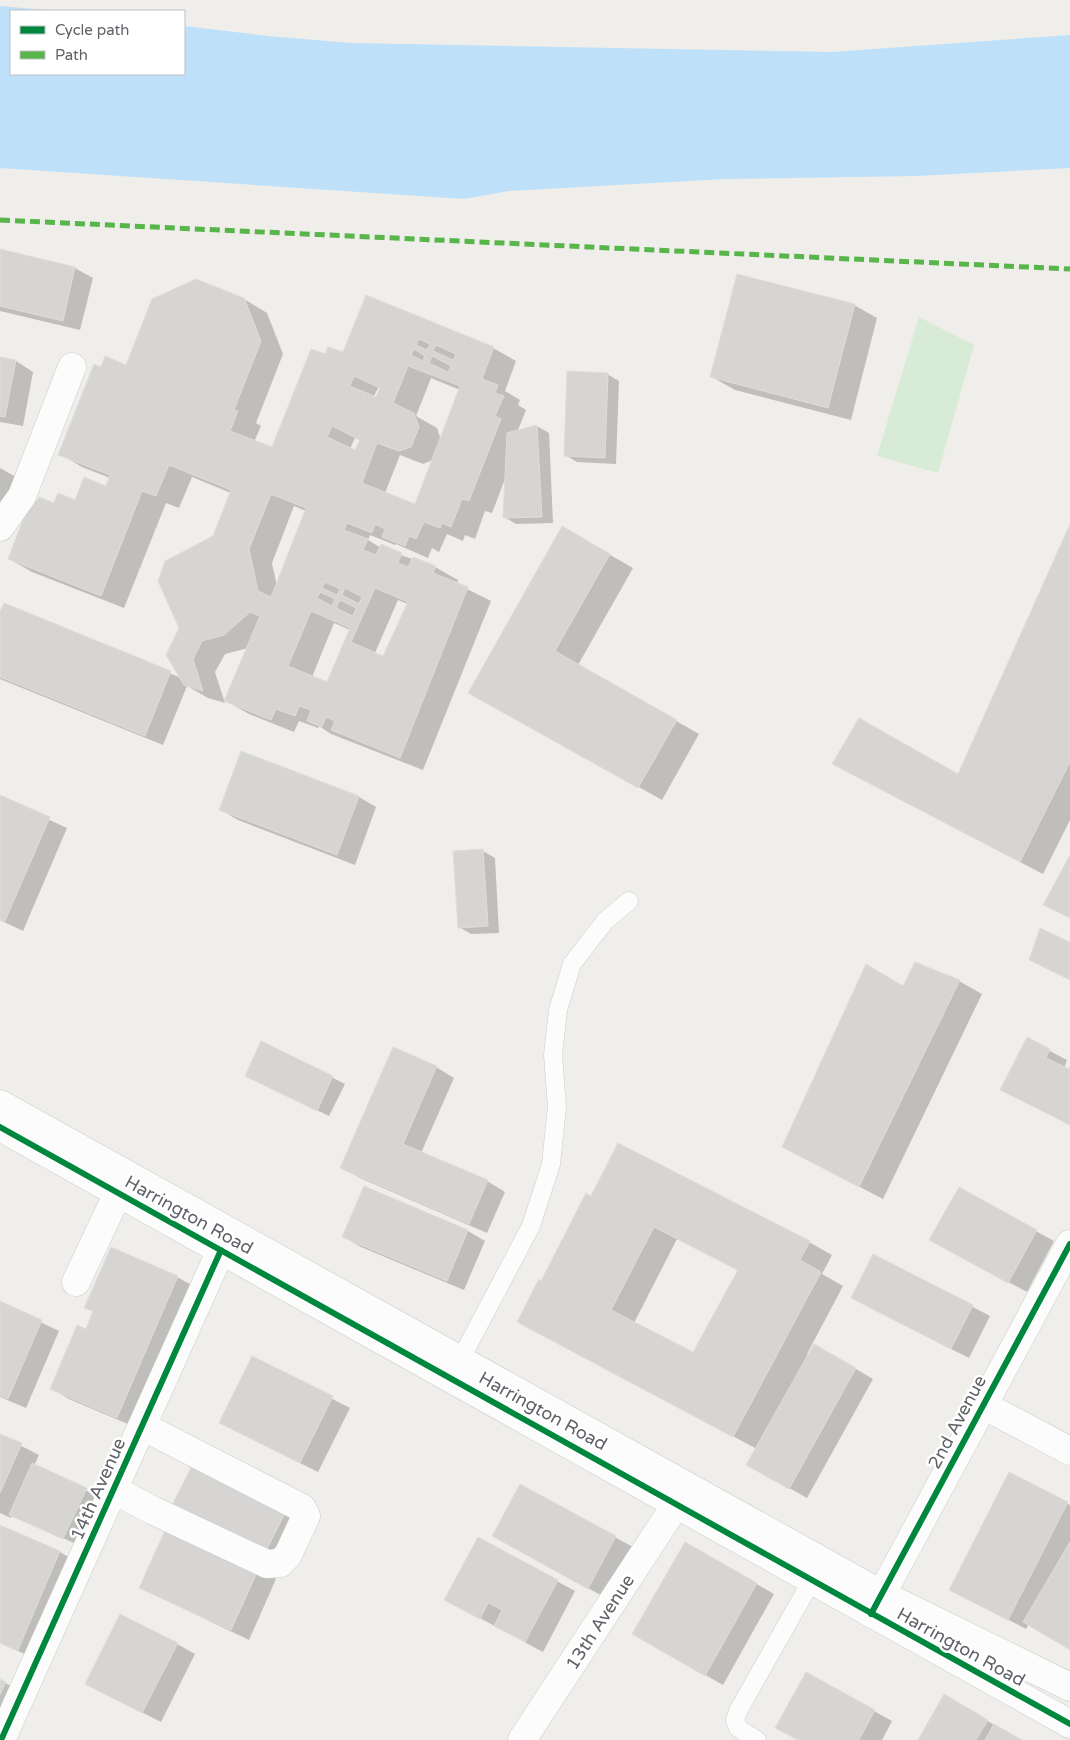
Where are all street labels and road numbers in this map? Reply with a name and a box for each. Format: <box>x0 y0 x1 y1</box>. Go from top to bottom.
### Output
street label: Harrington Road <box>121 1171 257 1259</box>
street label: Harrington Road <box>475 1367 611 1455</box>
street label: 2nd Avenue <box>923 1371 991 1473</box>
street label: 14th Avenue <box>66 1434 130 1544</box>
street label: 13th Avenue <box>561 1570 639 1674</box>
street label: Harrington Road <box>893 1603 1029 1691</box>

